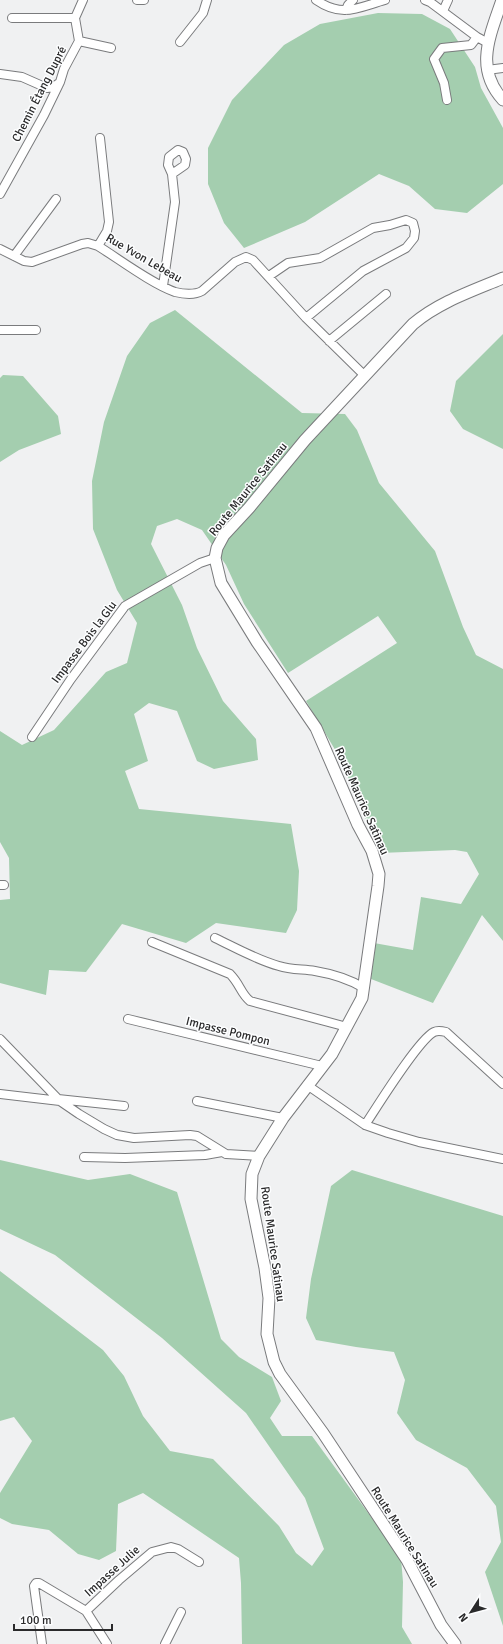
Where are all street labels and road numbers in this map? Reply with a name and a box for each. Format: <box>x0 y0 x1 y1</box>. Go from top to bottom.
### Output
street label: Chemin Étang Dupré <box>9 44 70 144</box>
street label: Rue Yvon Lebeau <box>103 231 185 286</box>
street label: Route Maurice Satinau <box>206 439 291 539</box>
street label: Impasse Bois la Glu <box>49 598 120 686</box>
street label: Route Maurice Satinau <box>331 745 392 857</box>
street label: Impasse Pompon <box>184 1014 271 1049</box>
street label: Route Maurice Satinau <box>257 1185 288 1303</box>
street label: Route Maurice Satinau <box>367 1484 442 1591</box>
street label: Impasse Julie <box>82 1543 143 1600</box>

